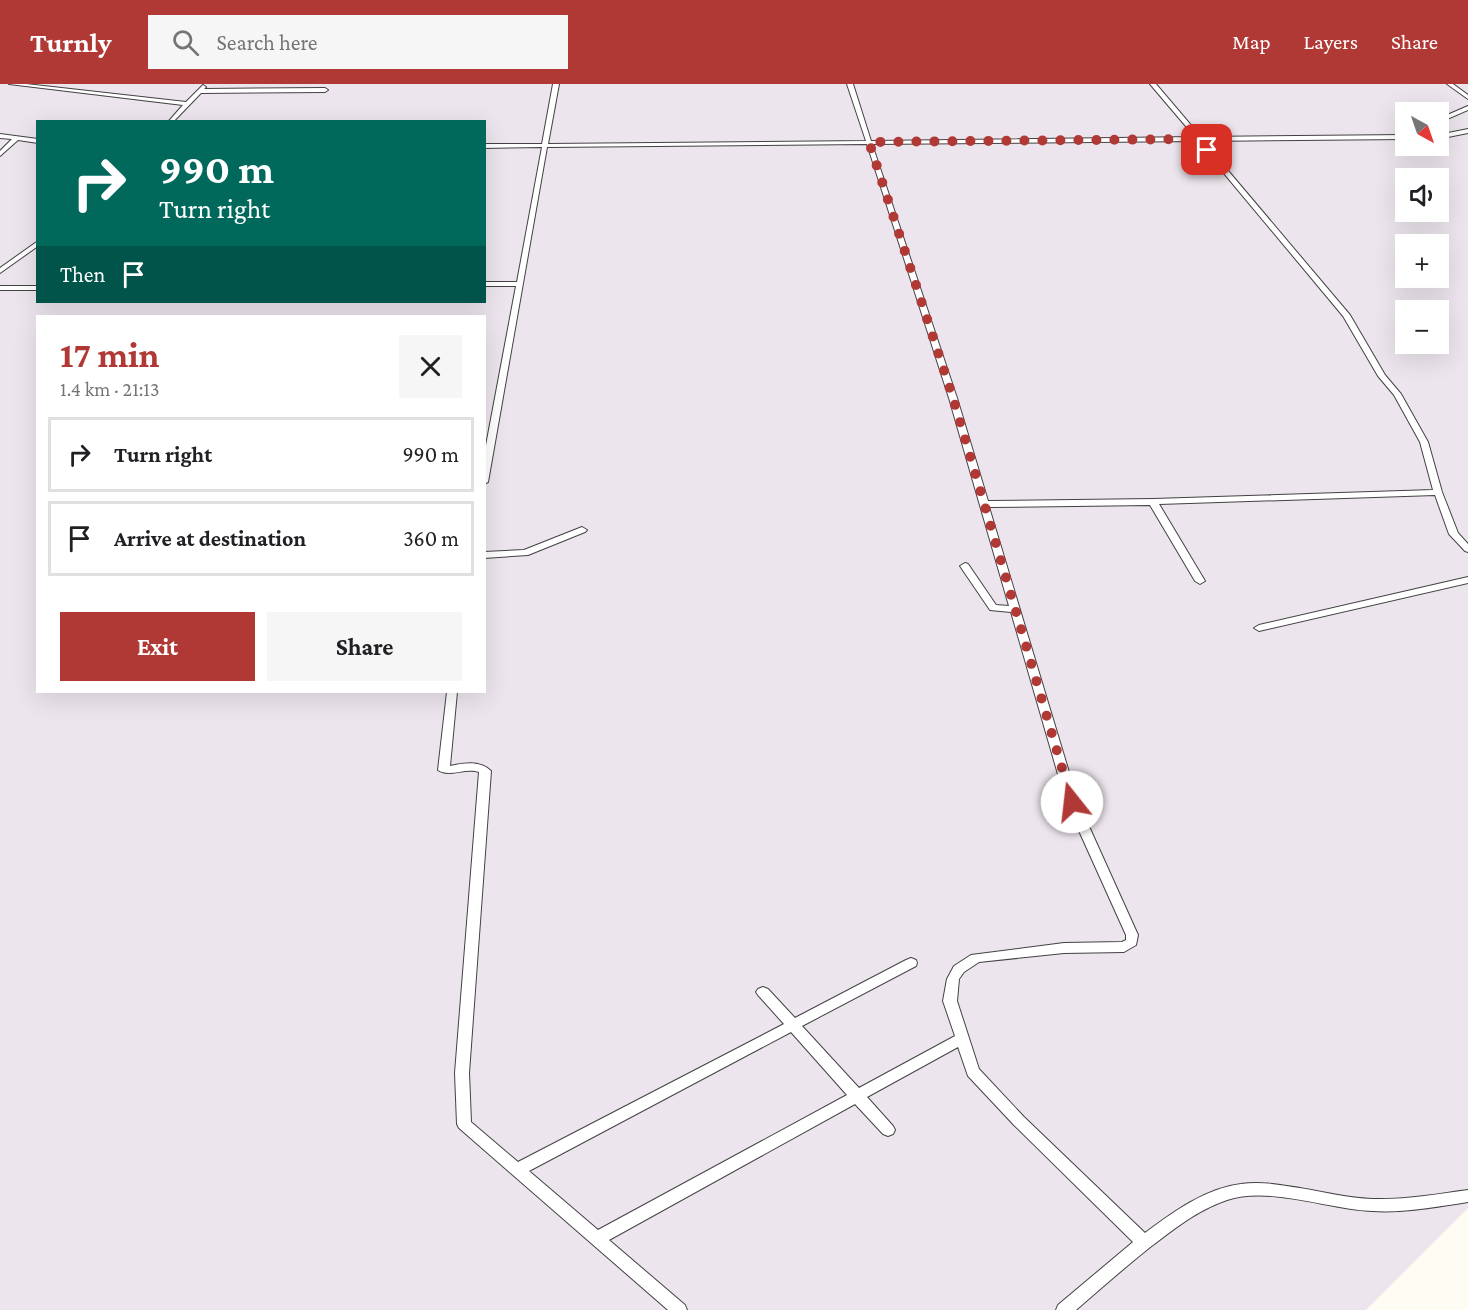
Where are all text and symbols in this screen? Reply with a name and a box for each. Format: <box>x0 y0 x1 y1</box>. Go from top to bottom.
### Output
search box <box>148 15 568 69</box>
icon: search <box>169 26 202 59</box>
text: Turnly <box>30 27 112 58</box>
text: Search here <box>217 30 318 55</box>
text: Map <box>1232 30 1271 54</box>
text: Layers <box>1304 30 1358 54</box>
text: Share <box>1391 30 1438 54</box>
north arrow <box>1395 102 1449 156</box>
map controls <box>1395 102 1449 354</box>
pin <box>1181 124 1232 175</box>
icon: arrive <box>1190 133 1223 166</box>
icon: right <box>60 144 138 222</box>
text: 990 m <box>159 145 274 192</box>
button: sound <box>1395 168 1449 222</box>
text: Turn right <box>159 194 270 224</box>
button: + <box>1395 234 1449 288</box>
icon: arrive <box>117 258 150 291</box>
text: Then <box>60 262 105 287</box>
button: − <box>1395 300 1449 354</box>
text: 17 min <box>60 335 159 375</box>
button: close <box>399 335 462 398</box>
text: 1.4 km · 21:13 <box>60 378 160 400</box>
icon: right <box>63 438 96 471</box>
text: Turn right <box>114 442 212 467</box>
text: 990 m <box>402 442 459 467</box>
icon: arrive <box>63 522 96 555</box>
text: Arrive at destination <box>114 526 306 551</box>
text: 360 m <box>403 526 459 551</box>
button: Exit <box>60 612 255 681</box>
button: Share <box>267 612 462 681</box>
position arrow <box>1040 770 1104 834</box>

